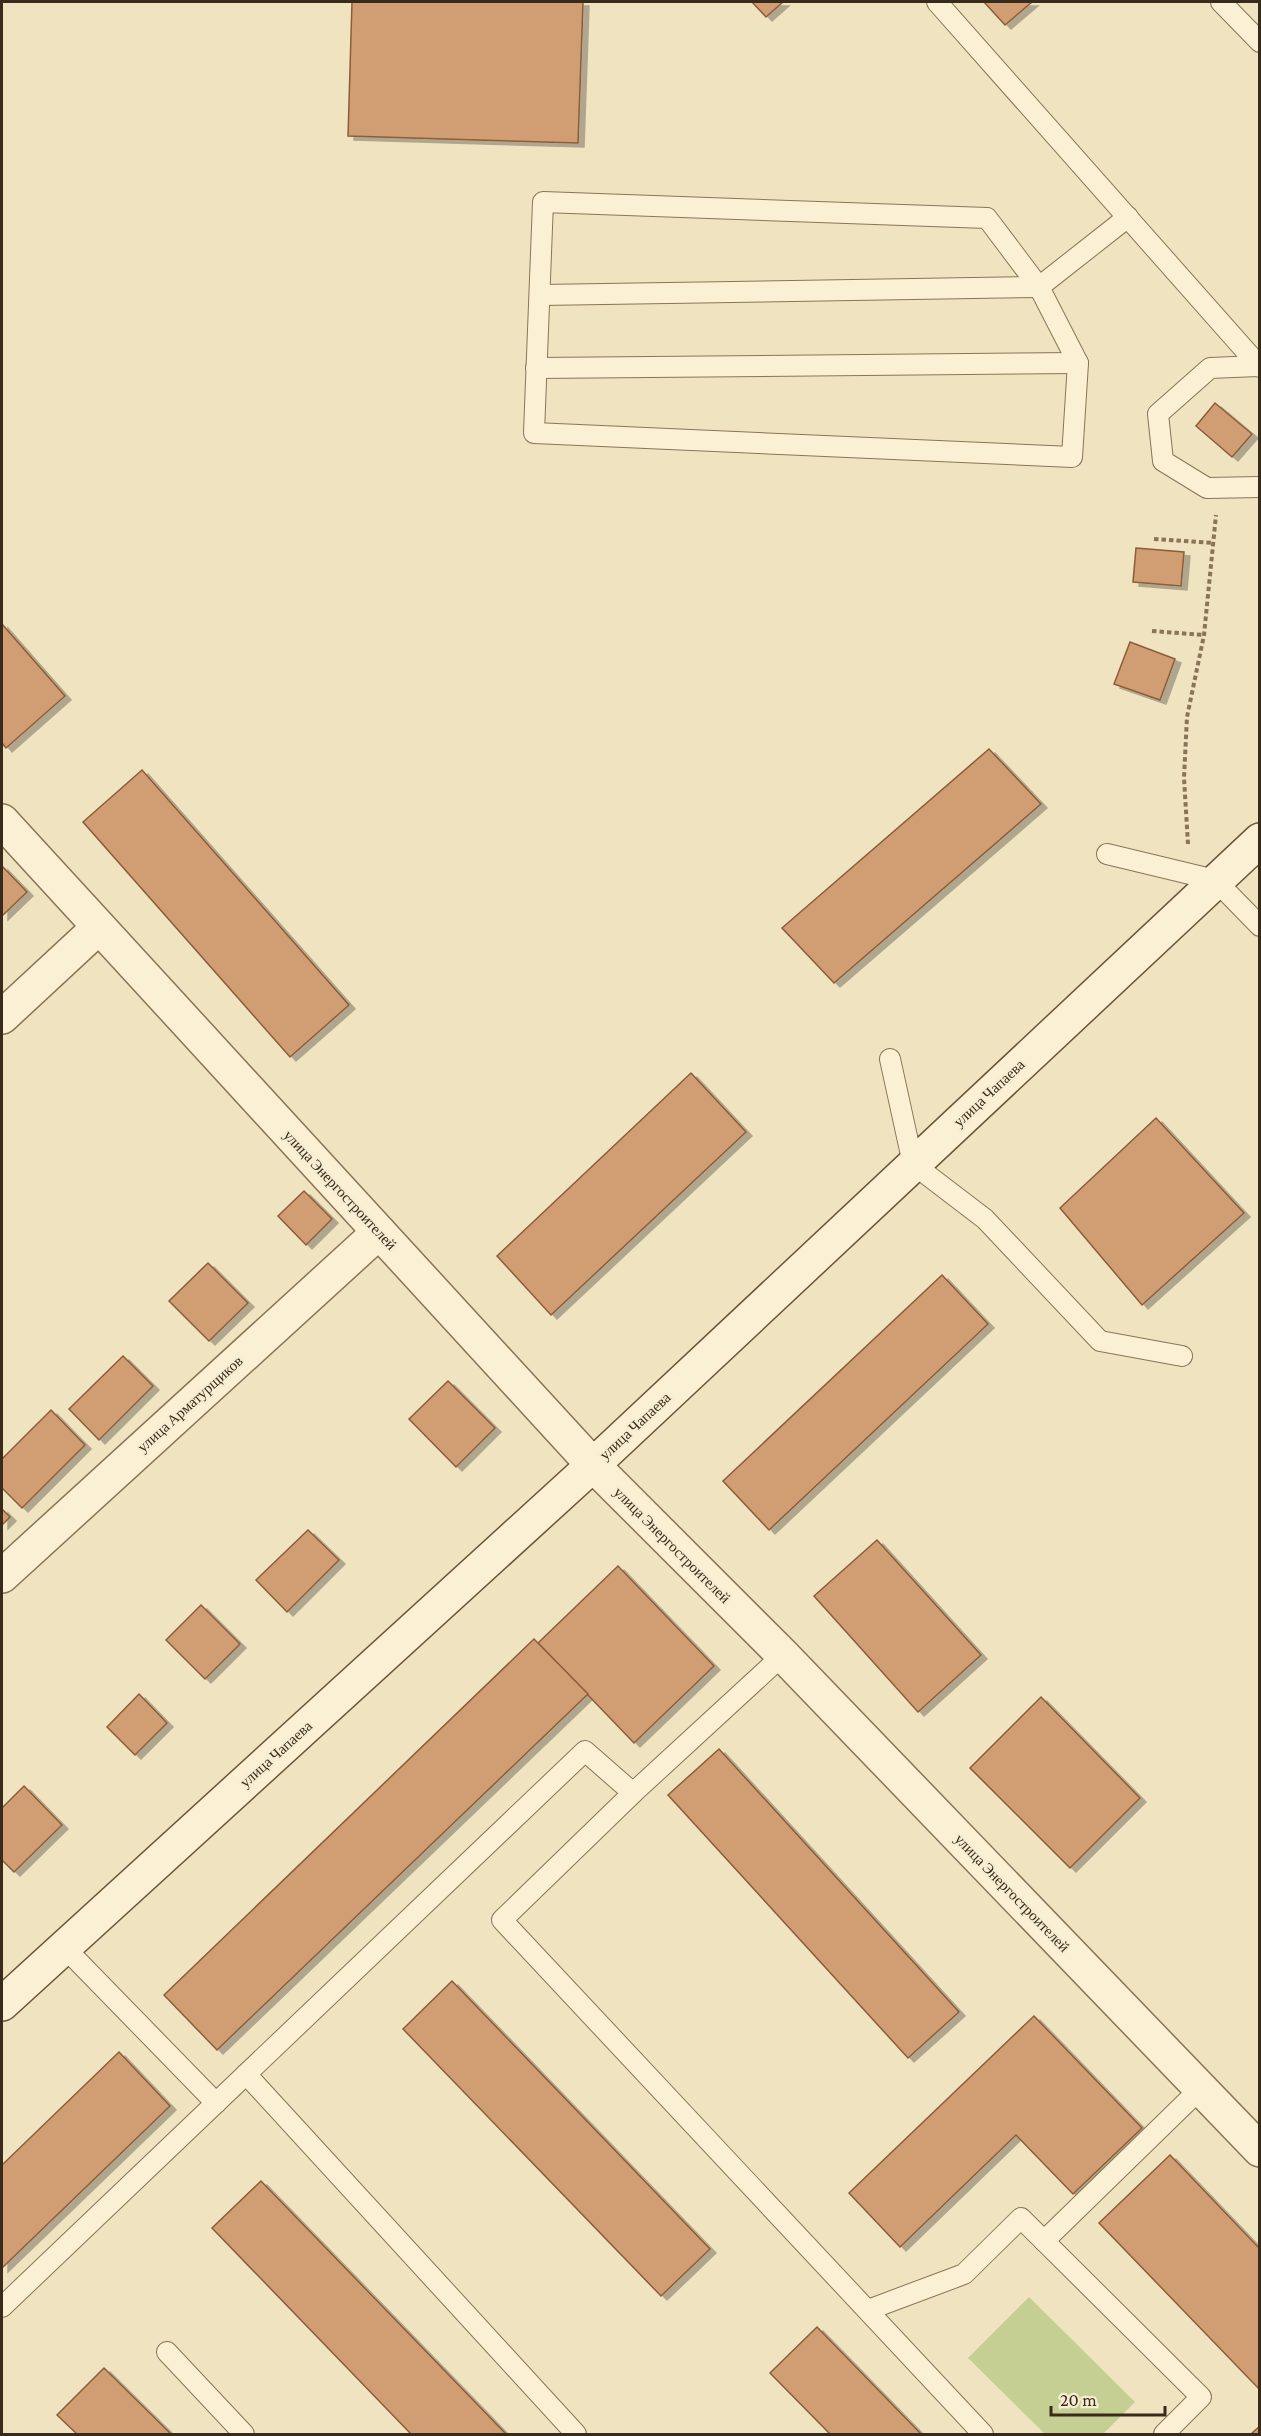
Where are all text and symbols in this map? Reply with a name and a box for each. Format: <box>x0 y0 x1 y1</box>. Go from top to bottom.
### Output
street label: улица Чапаева <box>950 1056 1028 1130</box>
street label: улица Энергостроителей <box>280 1127 400 1253</box>
street label: улица Арматурщиков <box>134 1353 246 1455</box>
street label: улица Чапаева <box>596 1389 674 1463</box>
street label: улица Энергостроителей <box>611 1484 733 1606</box>
street label: улица Чапаева <box>237 1717 315 1790</box>
street label: улица Энергостроителей <box>952 1831 1072 1955</box>
scale bar <box>1051 2379 1165 2417</box>
text: 20 m <box>1060 2390 1097 2410</box>

